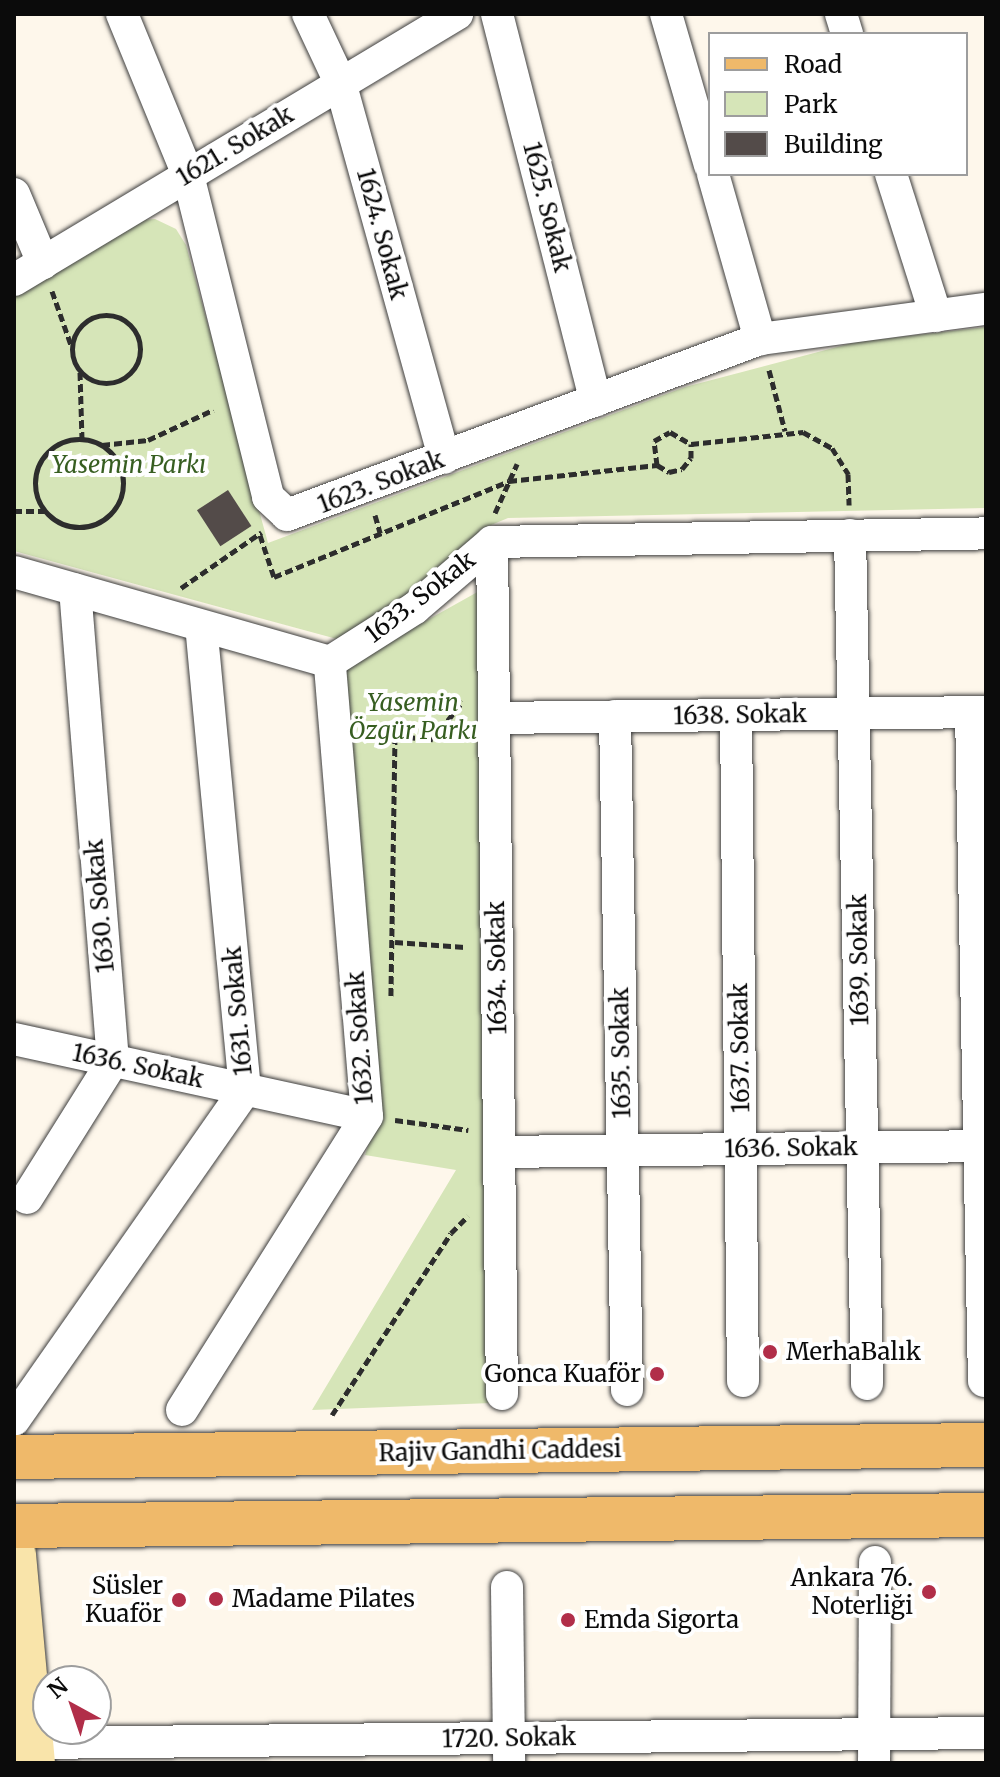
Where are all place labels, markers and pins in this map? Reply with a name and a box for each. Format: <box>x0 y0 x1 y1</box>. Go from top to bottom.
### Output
place label: MerhaBalık <box>786 1338 921 1366</box>
marker: MerhaBalık <box>761 1343 779 1361</box>
place label: Gonca Kuaför <box>485 1360 641 1388</box>
marker: Gonca Kuaför <box>648 1365 666 1383</box>
place label: Ankara 76. Noterliği <box>790 1564 913 1620</box>
place label: Süsler Kuaför <box>85 1572 163 1628</box>
marker: Ankara 76. Noterliği <box>920 1583 938 1601</box>
place label: Madame Pilates <box>232 1585 415 1613</box>
marker: Madame Pilates <box>207 1590 225 1608</box>
marker: Süsler Kuaför <box>170 1591 188 1609</box>
place label: Emda Sigorta <box>584 1606 739 1634</box>
marker: Emda Sigorta <box>559 1611 577 1629</box>

